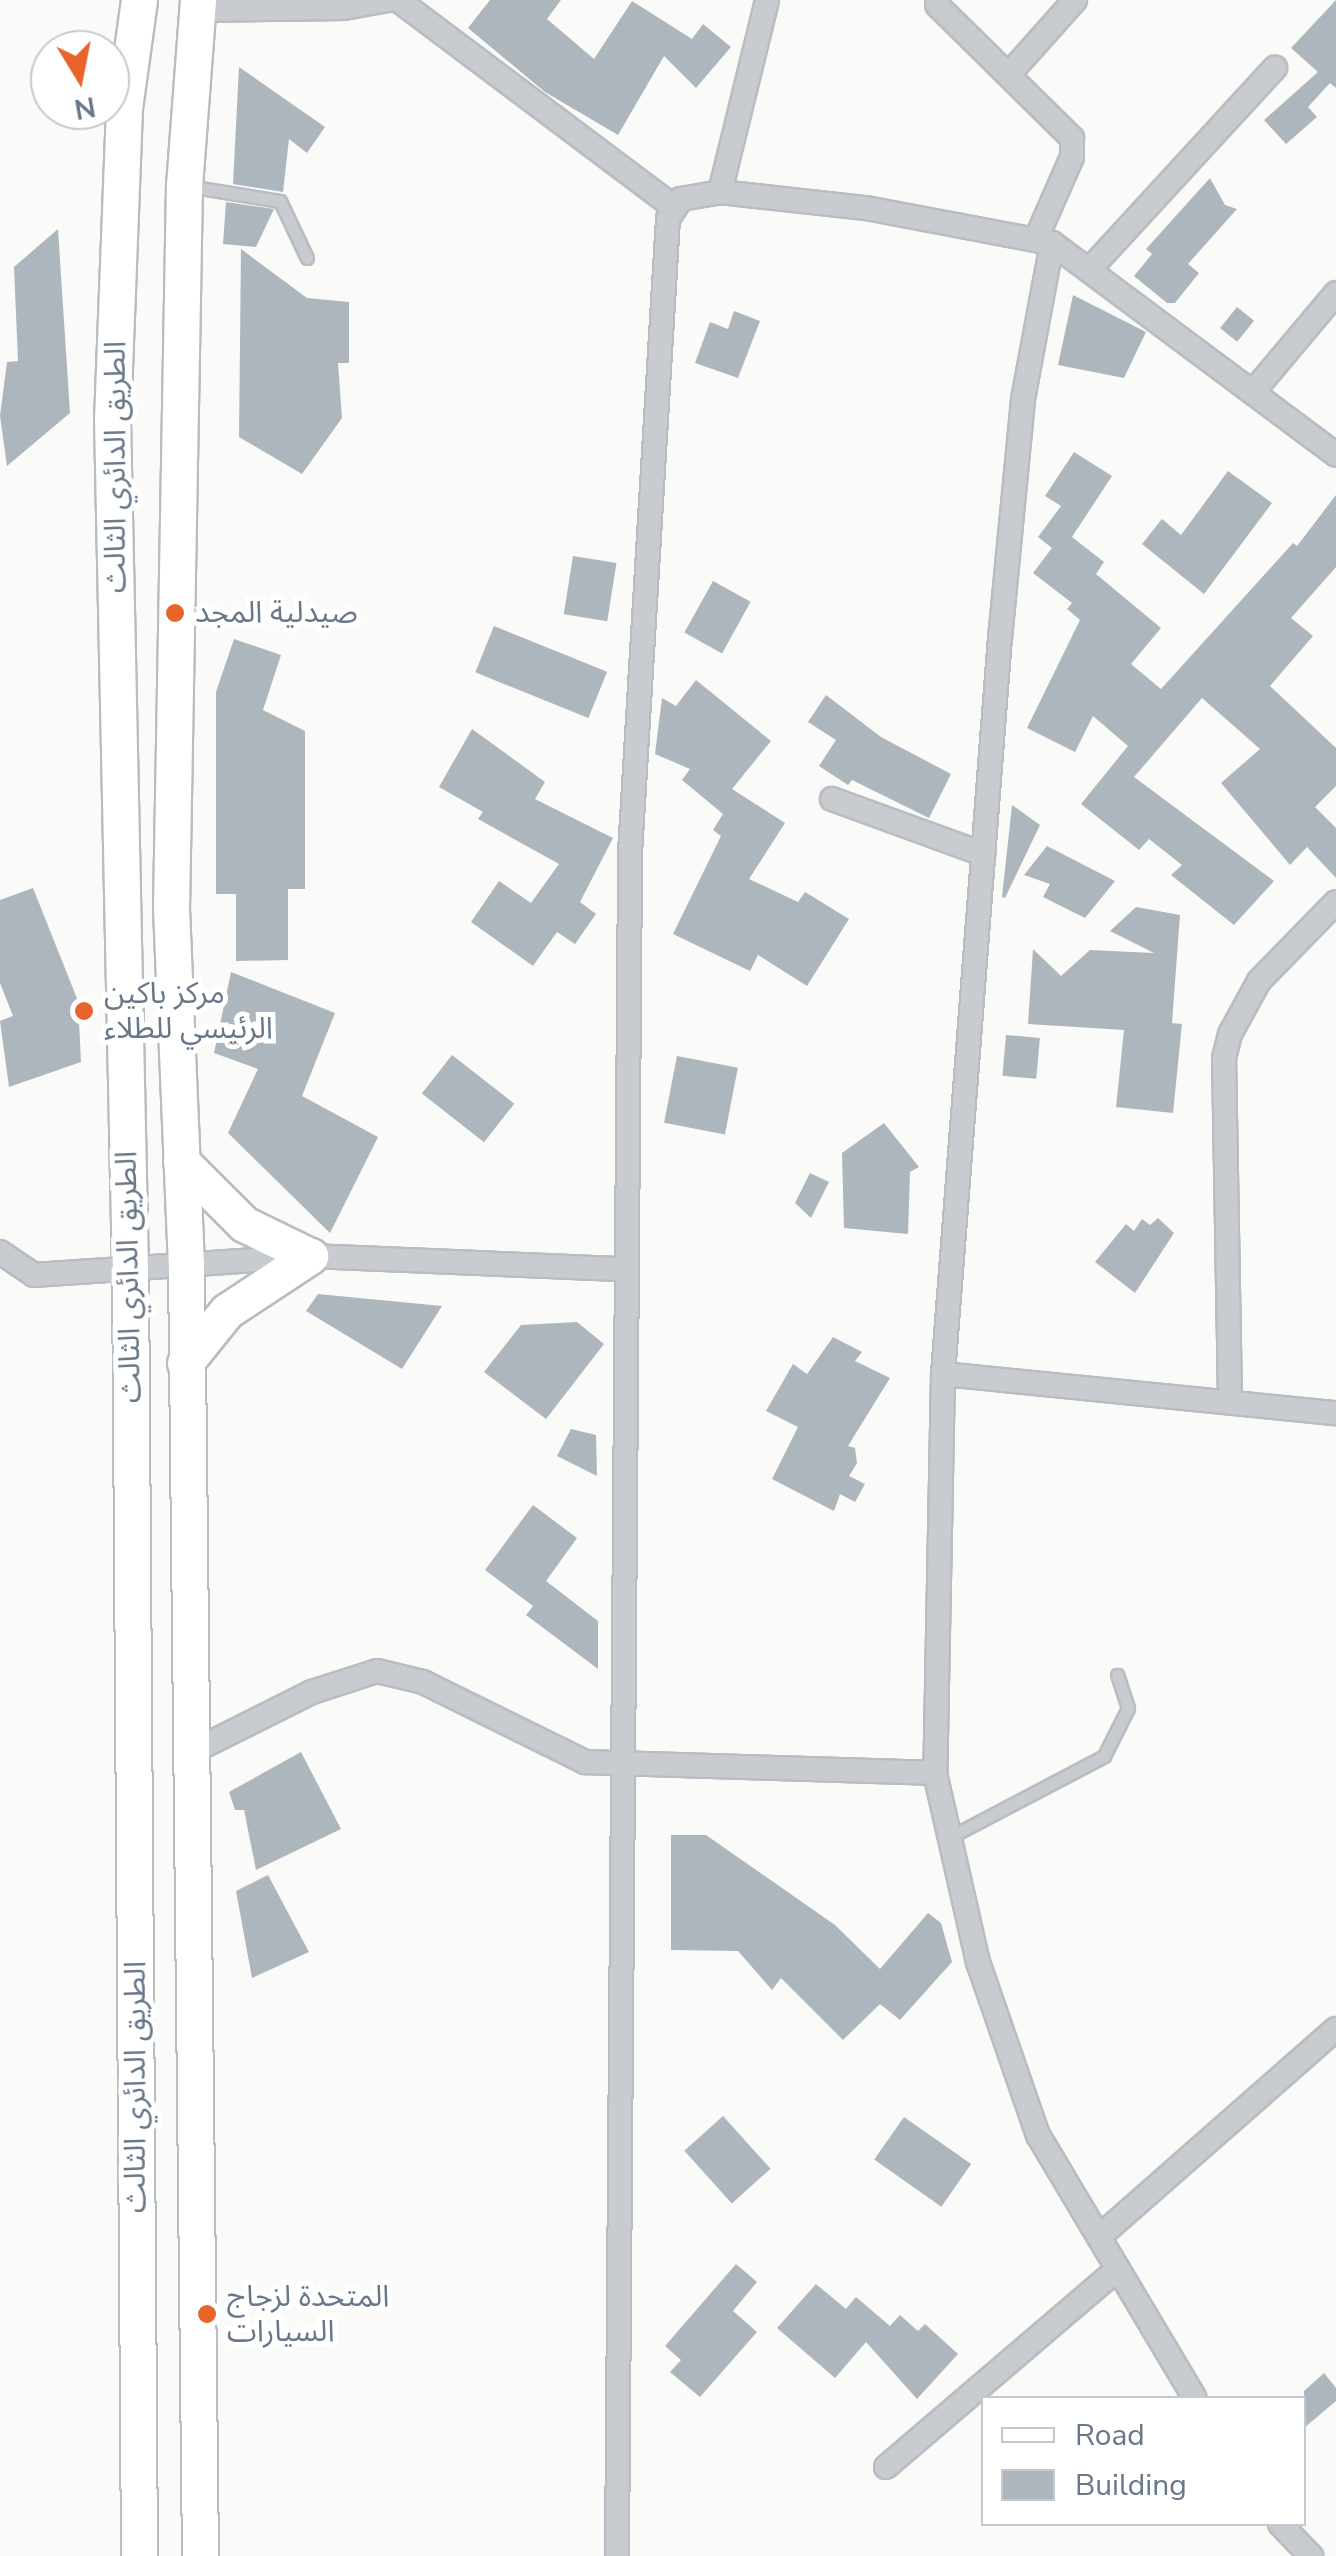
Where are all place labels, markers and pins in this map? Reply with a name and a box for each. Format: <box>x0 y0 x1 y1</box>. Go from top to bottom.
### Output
place label: صيدلية المجد <box>195 595 358 631</box>
marker: صيدلية المجد <box>164 602 186 624</box>
place label: مركز باكين الرئيسي للطلاء <box>104 976 273 1046</box>
marker: مركز باكين الرئيسي للطلاء <box>73 1000 95 1022</box>
place label: المتحدة لزجاج السيارات <box>227 2279 389 2350</box>
marker: المتحدة لزجاج السيارات <box>196 2303 218 2325</box>

